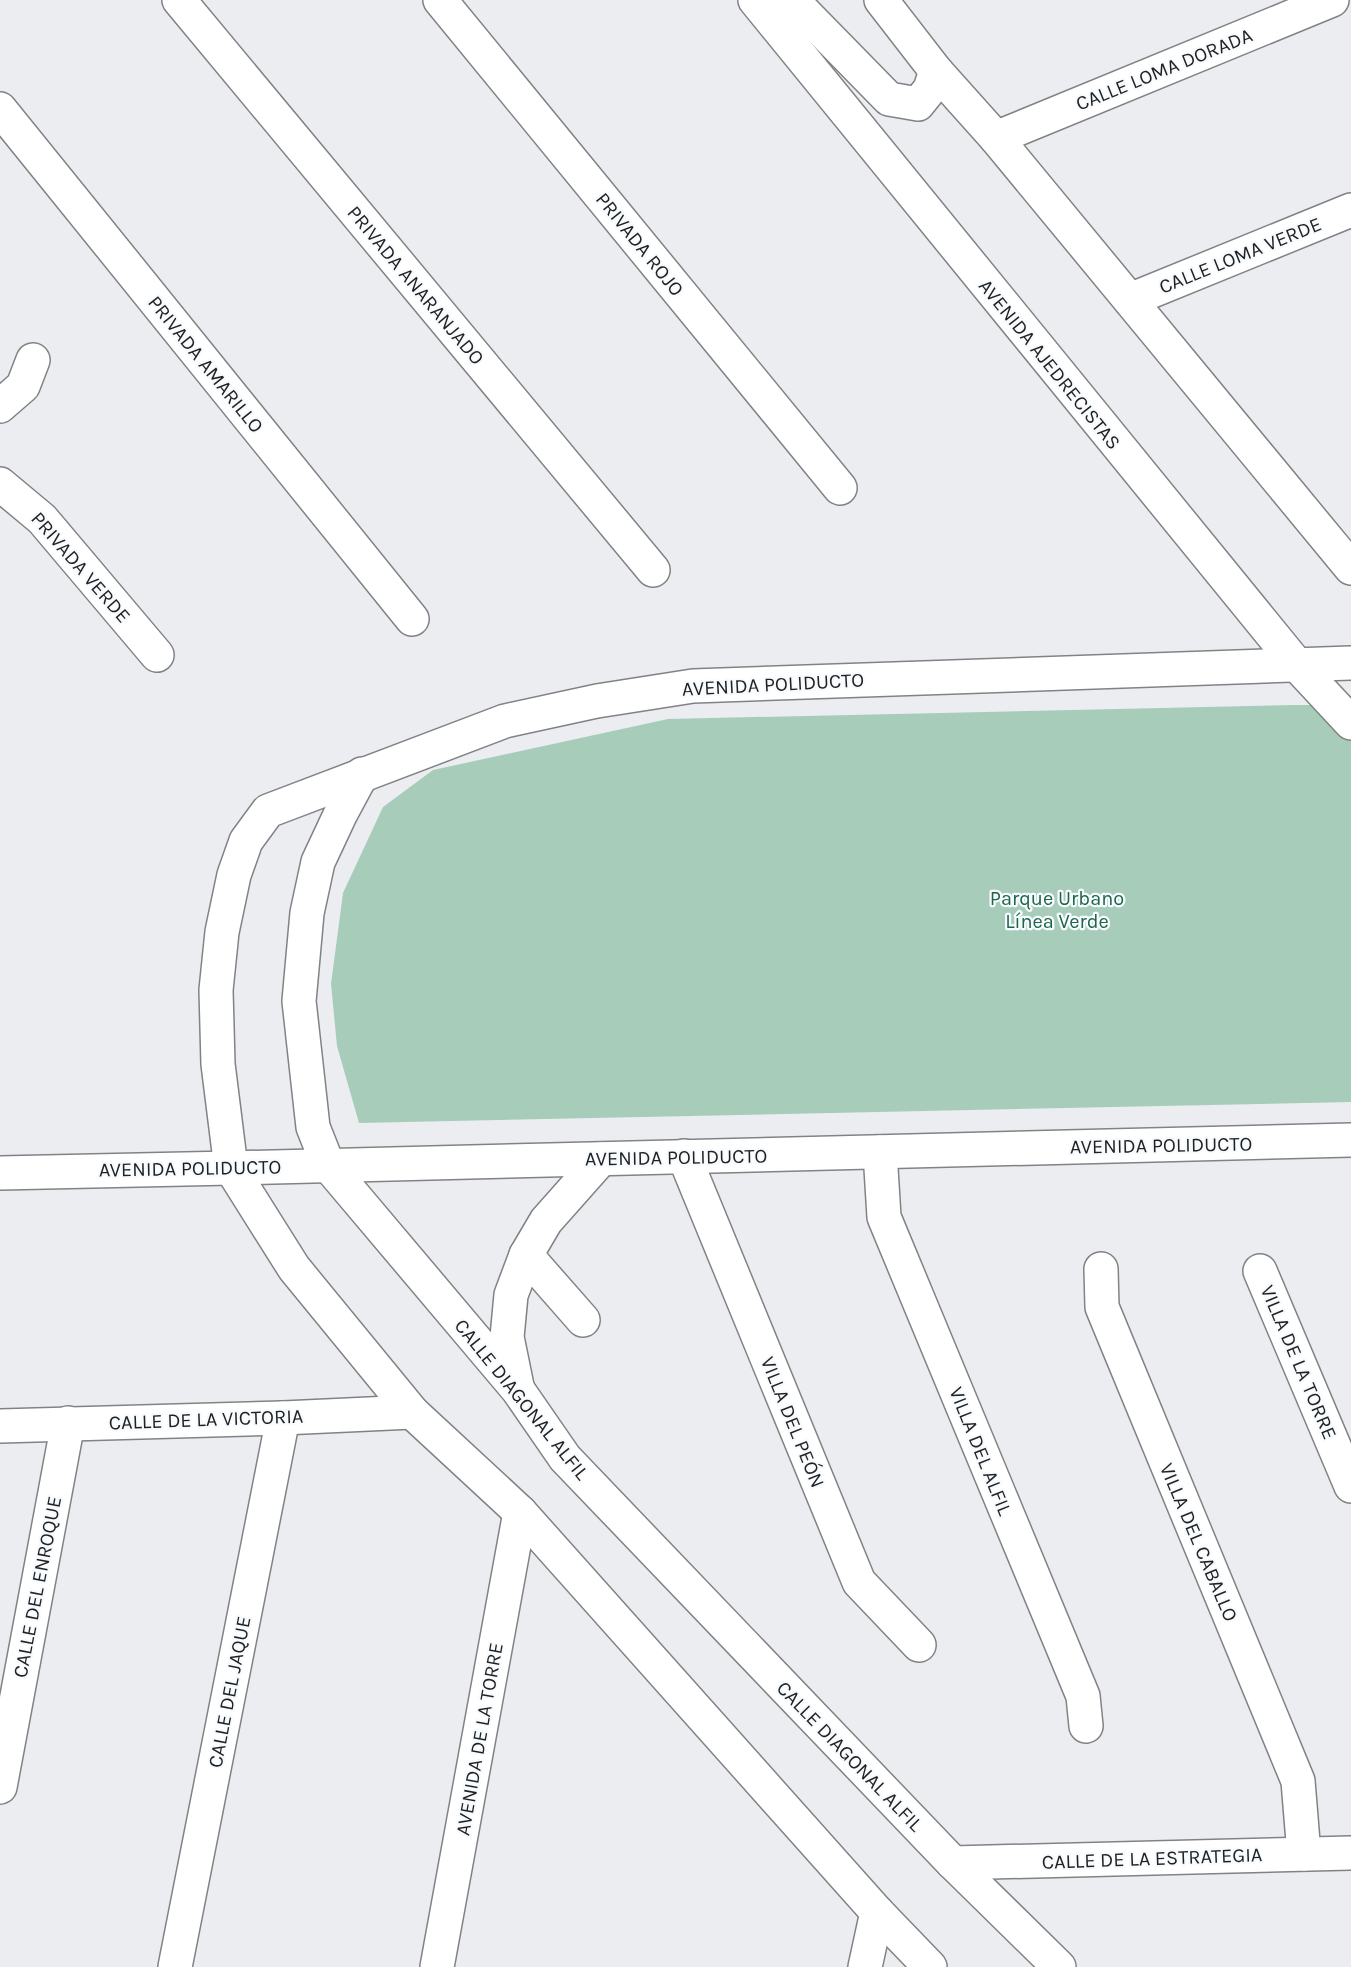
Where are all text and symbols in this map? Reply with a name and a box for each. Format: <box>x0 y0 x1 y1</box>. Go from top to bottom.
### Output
street label: CALLE LOMA DORADA <box>1073 24 1256 115</box>
street label: PRIVADA ROJO <box>591 188 688 301</box>
street label: PRIVADA ANARANJADO <box>342 201 489 369</box>
street label: CALLE LOMA VERDE <box>1156 212 1325 299</box>
street label: AVENIDA AJEDRECISTAS <box>974 275 1125 454</box>
street label: PRIVADA AMARILLO <box>143 291 268 438</box>
street label: PRIVADA VERDE <box>26 507 135 628</box>
street label: AVENIDA POLIDUCTO <box>681 668 865 701</box>
park label: Parque Urbano Línea Verde <box>990 887 1124 933</box>
street label: AVENIDA POLIDUCTO <box>1070 1132 1252 1159</box>
street label: AVENIDA POLIDUCTO <box>585 1144 767 1171</box>
street label: AVENIDA POLIDUCTO <box>99 1155 281 1182</box>
street label: VILLA DE LA TORRE <box>1256 1282 1341 1443</box>
street label: CALLE DIAGONAL ALFIL <box>450 1314 594 1485</box>
street label: VILLA DEL PEÓN <box>756 1353 830 1491</box>
street label: VILLA DEL ALFIL <box>944 1384 1017 1519</box>
street label: CALLE DE LA VICTORIA <box>108 1405 304 1434</box>
street label: VILLA DEL CABALLO <box>1155 1460 1242 1625</box>
street label: CALLE DEL ENROQUE <box>9 1494 66 1680</box>
street label: CALLE DEL JAQUE <box>204 1614 255 1770</box>
street label: AVENIDA DE LA TORRE <box>451 1641 508 1837</box>
street label: CALLE DIAGONAL ALFIL <box>772 1676 928 1837</box>
street label: CALLE DE LA ESTRATEGIA <box>1041 1843 1263 1874</box>

